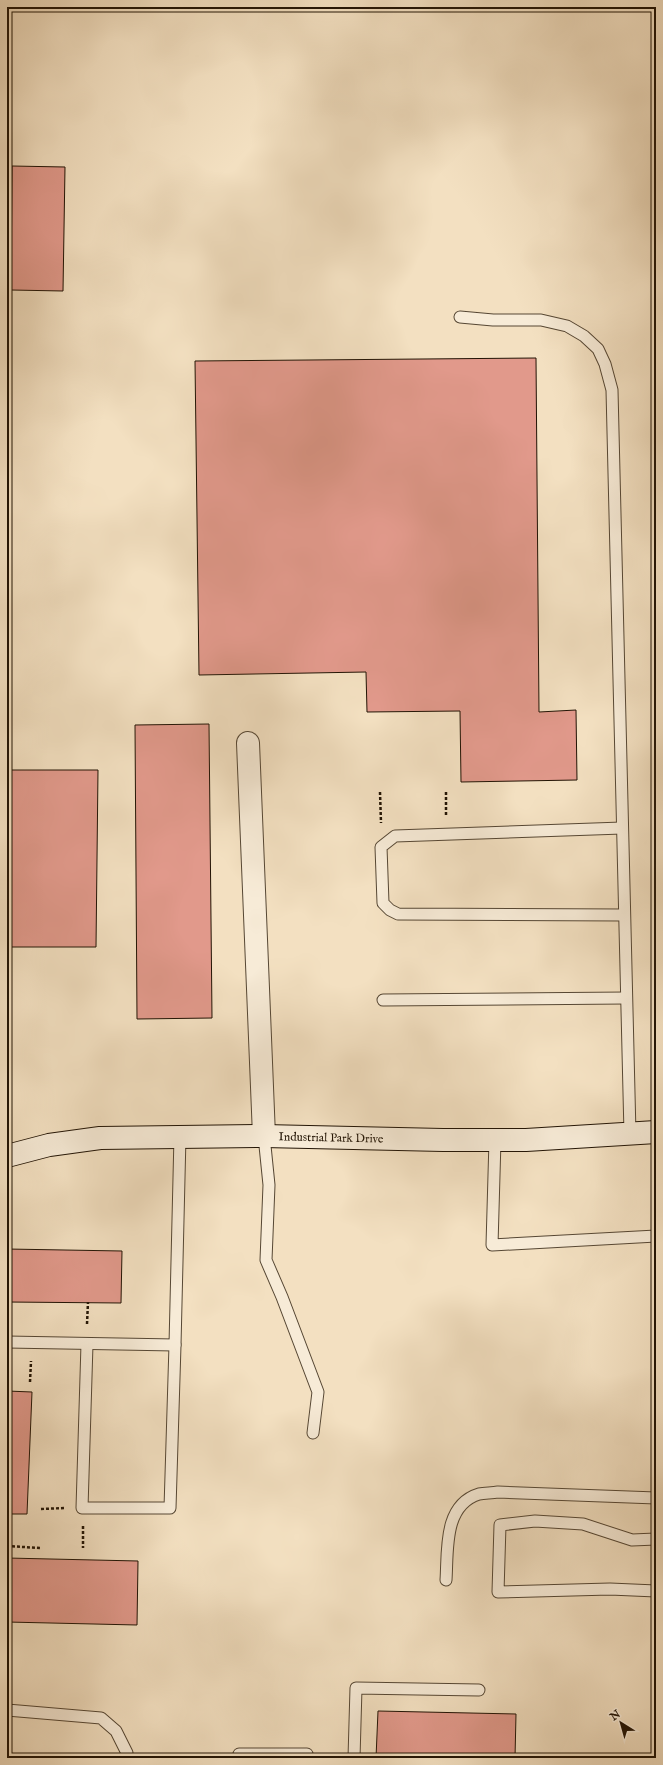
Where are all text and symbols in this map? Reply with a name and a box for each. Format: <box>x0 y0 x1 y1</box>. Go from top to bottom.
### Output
street label: Industrial Park Drive <box>279 1129 384 1147</box>
north arrow <box>601 1703 641 1743</box>
text: N <box>607 1707 624 1725</box>

